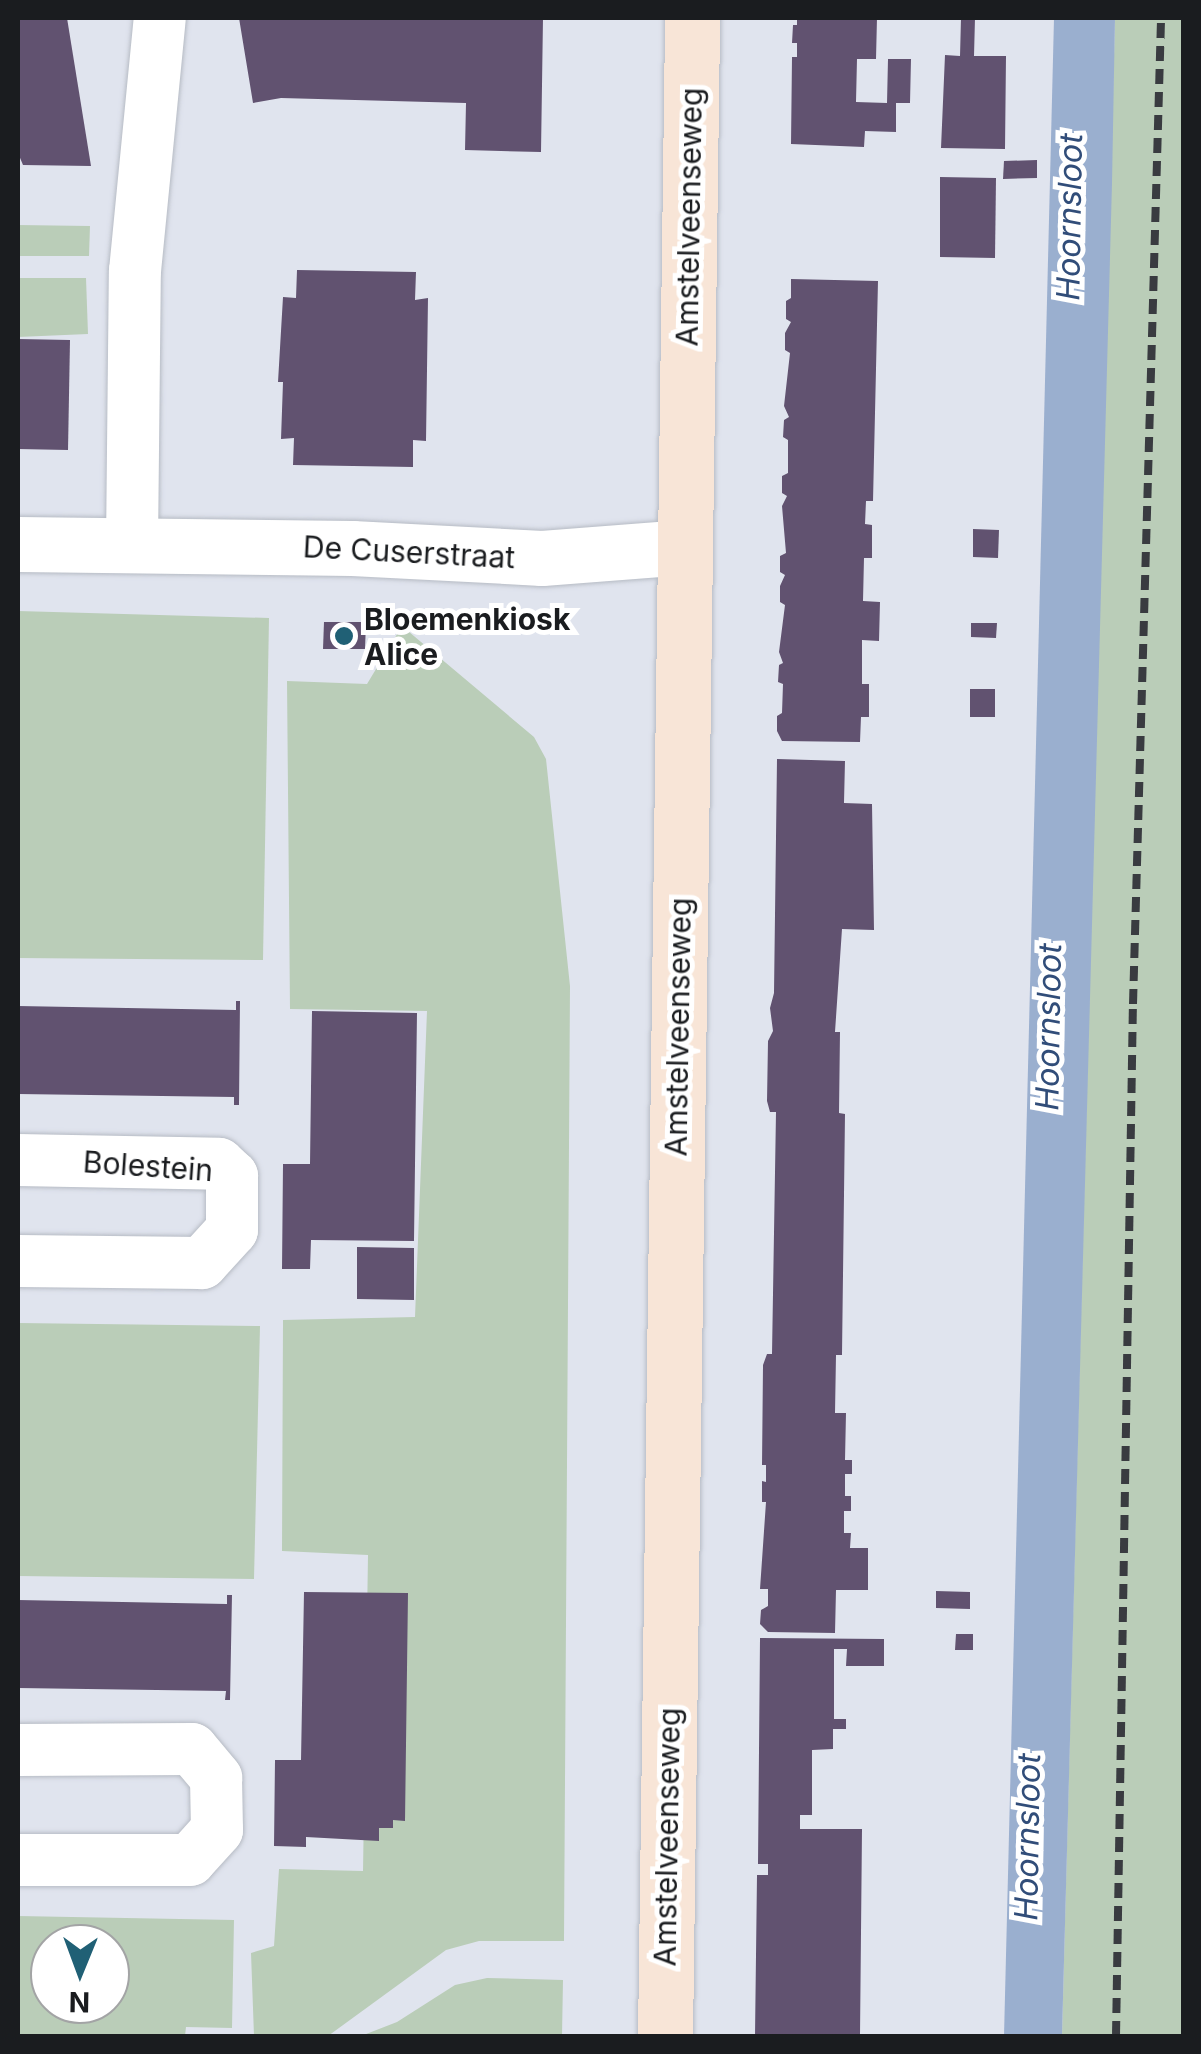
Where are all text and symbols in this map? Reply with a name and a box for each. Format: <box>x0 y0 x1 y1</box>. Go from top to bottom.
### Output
street label: Amstelveenseweg <box>669 87 709 347</box>
water label: Hoornsloot <box>1049 133 1091 301</box>
street label: De Cuserstraat <box>302 528 516 576</box>
place label: Bloemenkiosk Alice <box>364 601 570 672</box>
marker: Bloemenkiosk Alice <box>333 625 355 647</box>
street label: Amstelveenseweg <box>658 897 698 1157</box>
water label: Hoornsloot <box>1028 943 1070 1111</box>
street label: Bolestein <box>82 1144 214 1188</box>
street label: Amstelveenseweg <box>647 1707 687 1967</box>
water label: Hoornsloot <box>1007 1753 1049 1921</box>
north arrow <box>30 1924 130 2024</box>
text: N <box>69 1985 90 2019</box>

